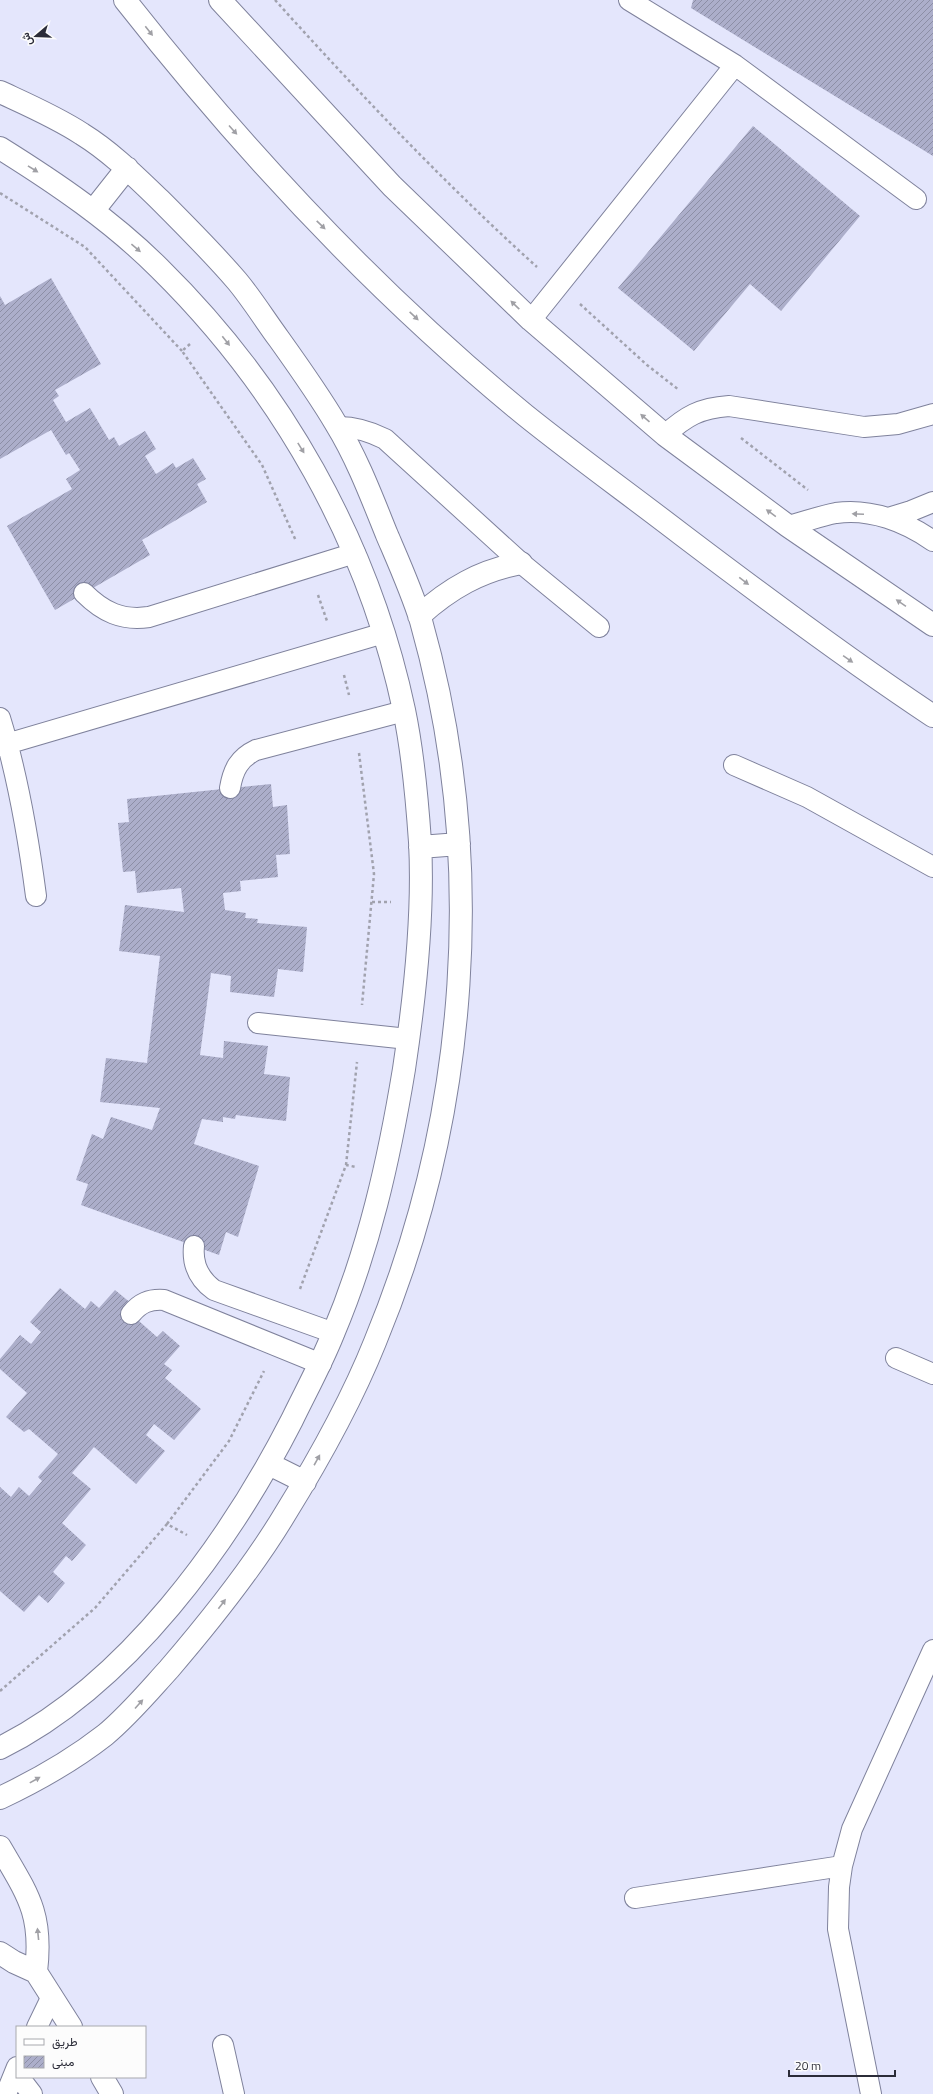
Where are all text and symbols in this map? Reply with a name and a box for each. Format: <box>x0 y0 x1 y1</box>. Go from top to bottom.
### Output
north arrow <box>16 16 56 56</box>
one-way arrow <box>144 25 153 36</box>
text: ش <box>17 30 36 48</box>
one-way arrow <box>228 125 237 135</box>
one-way arrow <box>28 165 38 173</box>
one-way arrow <box>316 220 326 230</box>
one-way arrow <box>131 243 142 252</box>
one-way arrow <box>510 300 520 309</box>
one-way arrow <box>409 311 419 321</box>
one-way arrow <box>222 336 231 347</box>
one-way arrow <box>640 413 650 422</box>
one-way arrow <box>297 443 305 453</box>
one-way arrow <box>765 509 776 518</box>
one-way arrow <box>852 510 864 517</box>
one-way arrow <box>739 577 750 585</box>
one-way arrow <box>896 599 906 607</box>
one-way arrow <box>843 655 854 663</box>
one-way arrow <box>313 1455 320 1466</box>
one-way arrow <box>218 1599 226 1609</box>
one-way arrow <box>134 1699 143 1708</box>
one-way arrow <box>29 1777 41 1784</box>
one-way arrow <box>35 1928 41 1940</box>
legend <box>16 2026 146 2078</box>
text: طريق <box>52 2032 78 2051</box>
text: مبنى <box>52 2052 74 2071</box>
scale bar <box>789 2052 895 2078</box>
text: 20 m <box>795 2056 821 2075</box>

